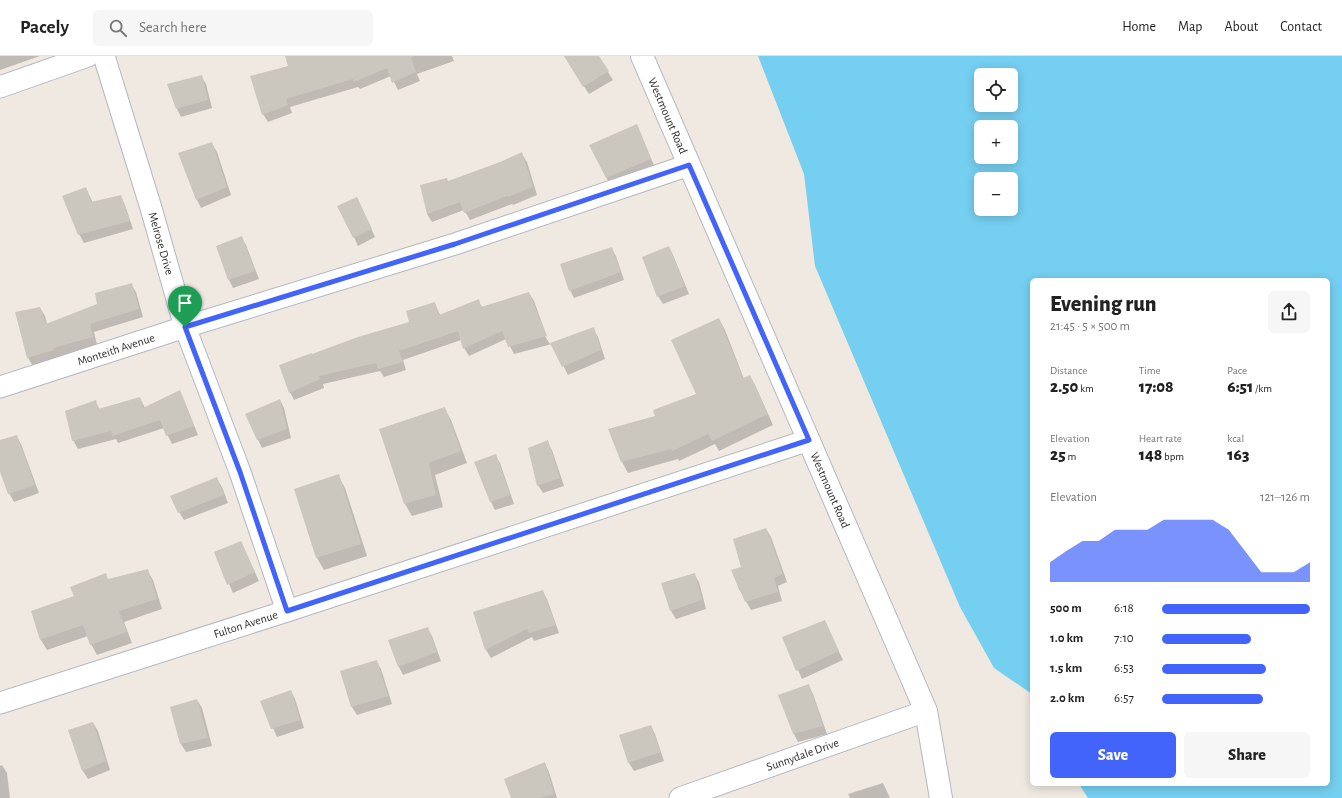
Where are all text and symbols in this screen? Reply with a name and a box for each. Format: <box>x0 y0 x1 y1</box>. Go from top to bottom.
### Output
search box <box>93 10 373 46</box>
icon: search <box>107 17 129 39</box>
text: Pacely <box>20 18 69 37</box>
text: Search here <box>139 20 207 35</box>
text: Home <box>1122 20 1156 34</box>
text: Map <box>1178 20 1202 34</box>
text: About <box>1224 20 1258 34</box>
text: Contact <box>1280 20 1322 34</box>
map controls <box>974 68 1018 216</box>
button: locate <box>974 68 1018 112</box>
street label: Westmount Road <box>646 76 690 155</box>
button: + <box>974 120 1018 164</box>
button: − <box>974 172 1018 216</box>
street label: Melrose Drive <box>147 211 176 276</box>
pin <box>168 286 202 327</box>
button: share <box>1268 291 1310 333</box>
icon: arrive <box>174 292 196 314</box>
text: Evening run <box>1050 293 1157 315</box>
text: 21:45 · 5 × 500 m <box>1050 320 1130 333</box>
street label: Monteith Avenue <box>76 331 156 367</box>
text: Distance <box>1050 365 1087 376</box>
text: Time <box>1139 365 1161 376</box>
text: Pace <box>1227 365 1247 376</box>
text: 2.50 <box>1050 378 1078 395</box>
text: 17:08 <box>1139 378 1174 395</box>
text: 6:51 <box>1227 378 1253 395</box>
text: km <box>1078 383 1094 394</box>
text: /km <box>1253 383 1272 394</box>
text: Elevation <box>1050 433 1090 444</box>
text: Heart rate <box>1139 433 1182 444</box>
text: kcal <box>1227 433 1244 444</box>
text: 25 <box>1050 446 1066 463</box>
text: 148 <box>1139 446 1162 463</box>
text: 163 <box>1227 446 1249 463</box>
street label: Westmount Road <box>808 450 852 530</box>
text: m <box>1066 451 1076 462</box>
text: bpm <box>1162 451 1184 462</box>
text: Elevation <box>1050 491 1097 504</box>
text: 121–126 m <box>1260 491 1310 504</box>
text: 500 m <box>1050 602 1082 615</box>
text: 6:18 <box>1114 602 1134 615</box>
street label: Fulton Avenue <box>212 608 279 640</box>
text: 1.0 km <box>1050 632 1083 645</box>
text: 7:10 <box>1114 632 1134 645</box>
text: 1.5 km <box>1050 662 1082 675</box>
text: 6:53 <box>1114 662 1134 675</box>
text: 2.0 km <box>1050 692 1085 705</box>
text: 6:57 <box>1114 692 1134 705</box>
button: Save <box>1050 732 1176 778</box>
button: Share <box>1184 732 1310 778</box>
street label: Sunnydale Drive <box>765 736 840 773</box>

